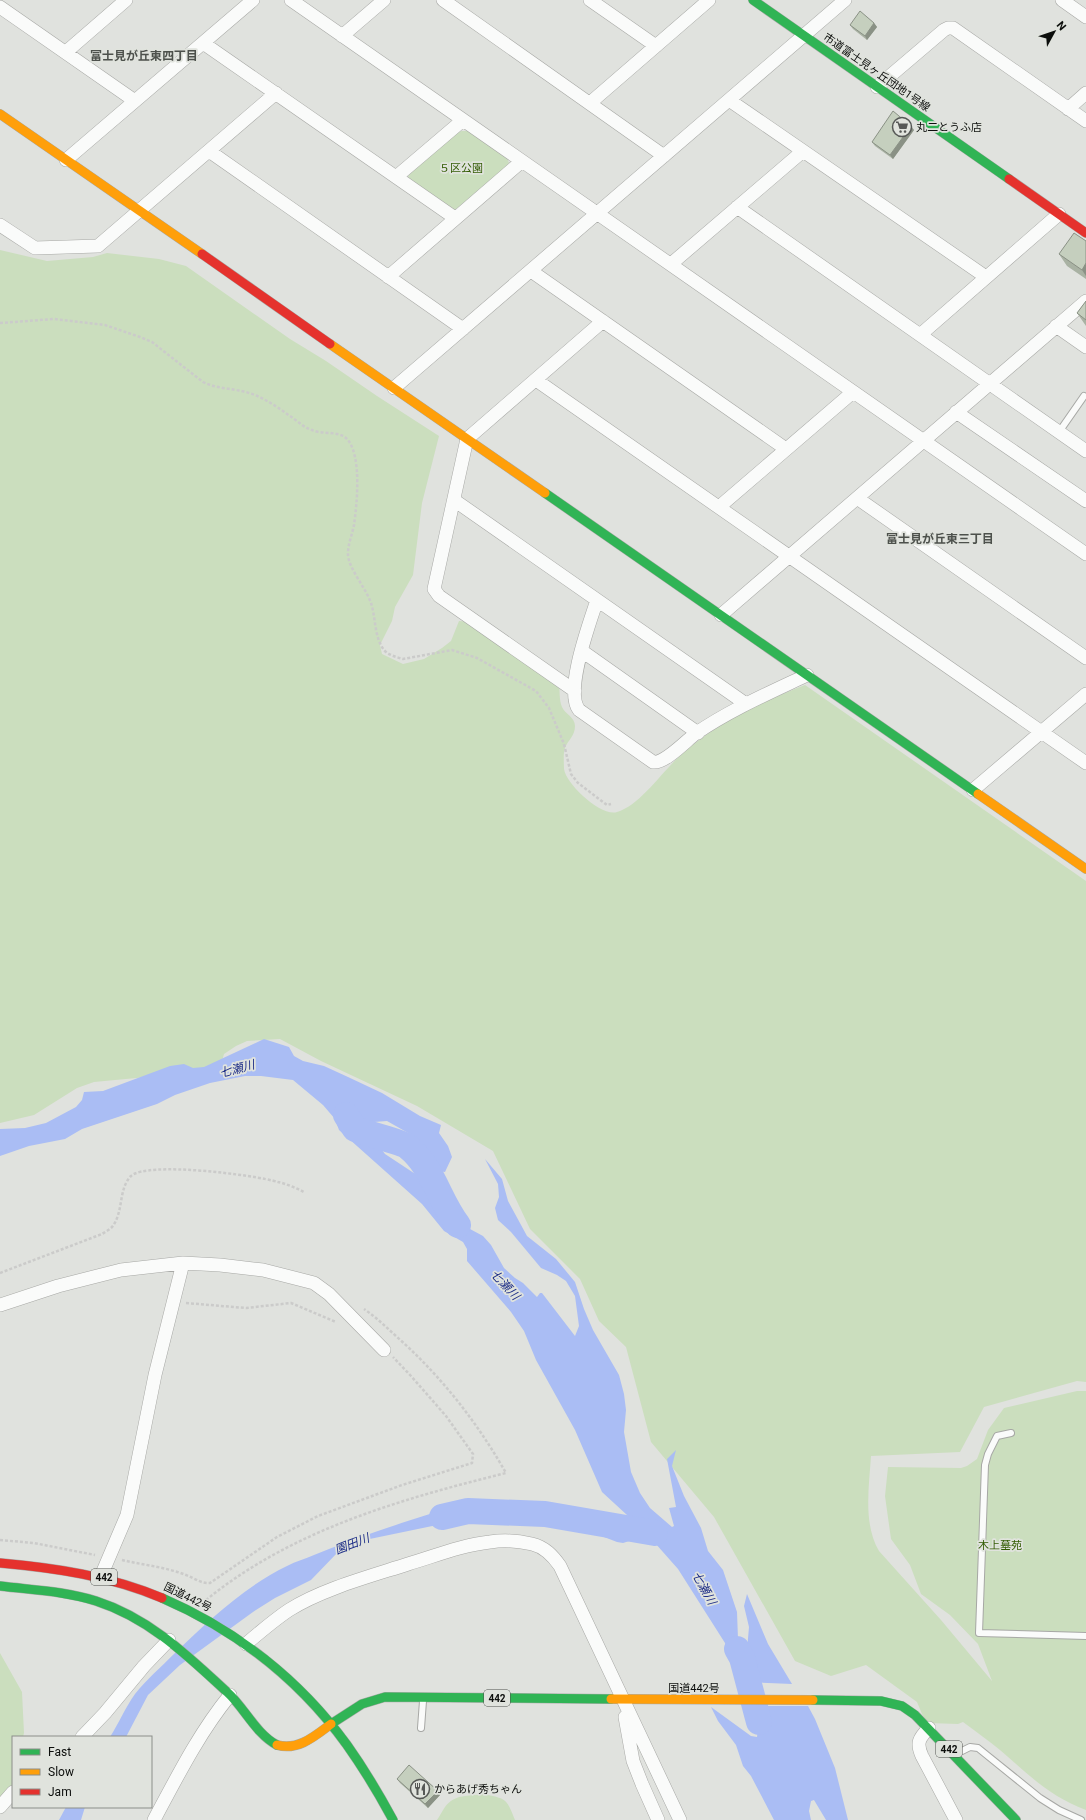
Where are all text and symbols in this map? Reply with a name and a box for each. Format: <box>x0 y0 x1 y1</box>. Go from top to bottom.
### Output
north arrow <box>1034 12 1074 52</box>
text: N <box>1054 19 1069 33</box>
street label: 市道富士見ヶ丘団地1号線 <box>821 31 933 114</box>
district label: 富士見が丘東四丁目 <box>90 49 198 63</box>
supermarket icon: 丸二とうふ店 <box>891 116 913 138</box>
place label: 丸二とうふ店 <box>916 121 982 134</box>
park label: ５区公園 <box>439 162 483 175</box>
district label: 富士見が丘東三丁目 <box>886 532 994 546</box>
water label: 七瀬川 <box>218 1057 258 1080</box>
water label: 七瀬川 <box>488 1267 524 1304</box>
water label: 園田川 <box>333 1530 373 1557</box>
park label: 木上墓苑 <box>978 1539 1022 1552</box>
road number: 442 <box>91 1569 117 1585</box>
water label: 七瀬川 <box>689 1569 720 1609</box>
street label: 国道442号 <box>162 1580 214 1615</box>
street label: 国道442号 <box>668 1682 720 1695</box>
road number: 442 <box>484 1690 510 1706</box>
legend <box>12 1736 152 1808</box>
road number: 442 <box>936 1741 962 1757</box>
text: Fast <box>48 1745 71 1759</box>
text: Slow <box>48 1765 74 1779</box>
restaurant icon: からあげ秀ちゃん <box>409 1778 431 1800</box>
place label: からあげ秀ちゃん <box>434 1783 522 1796</box>
text: Jam <box>48 1785 72 1799</box>

